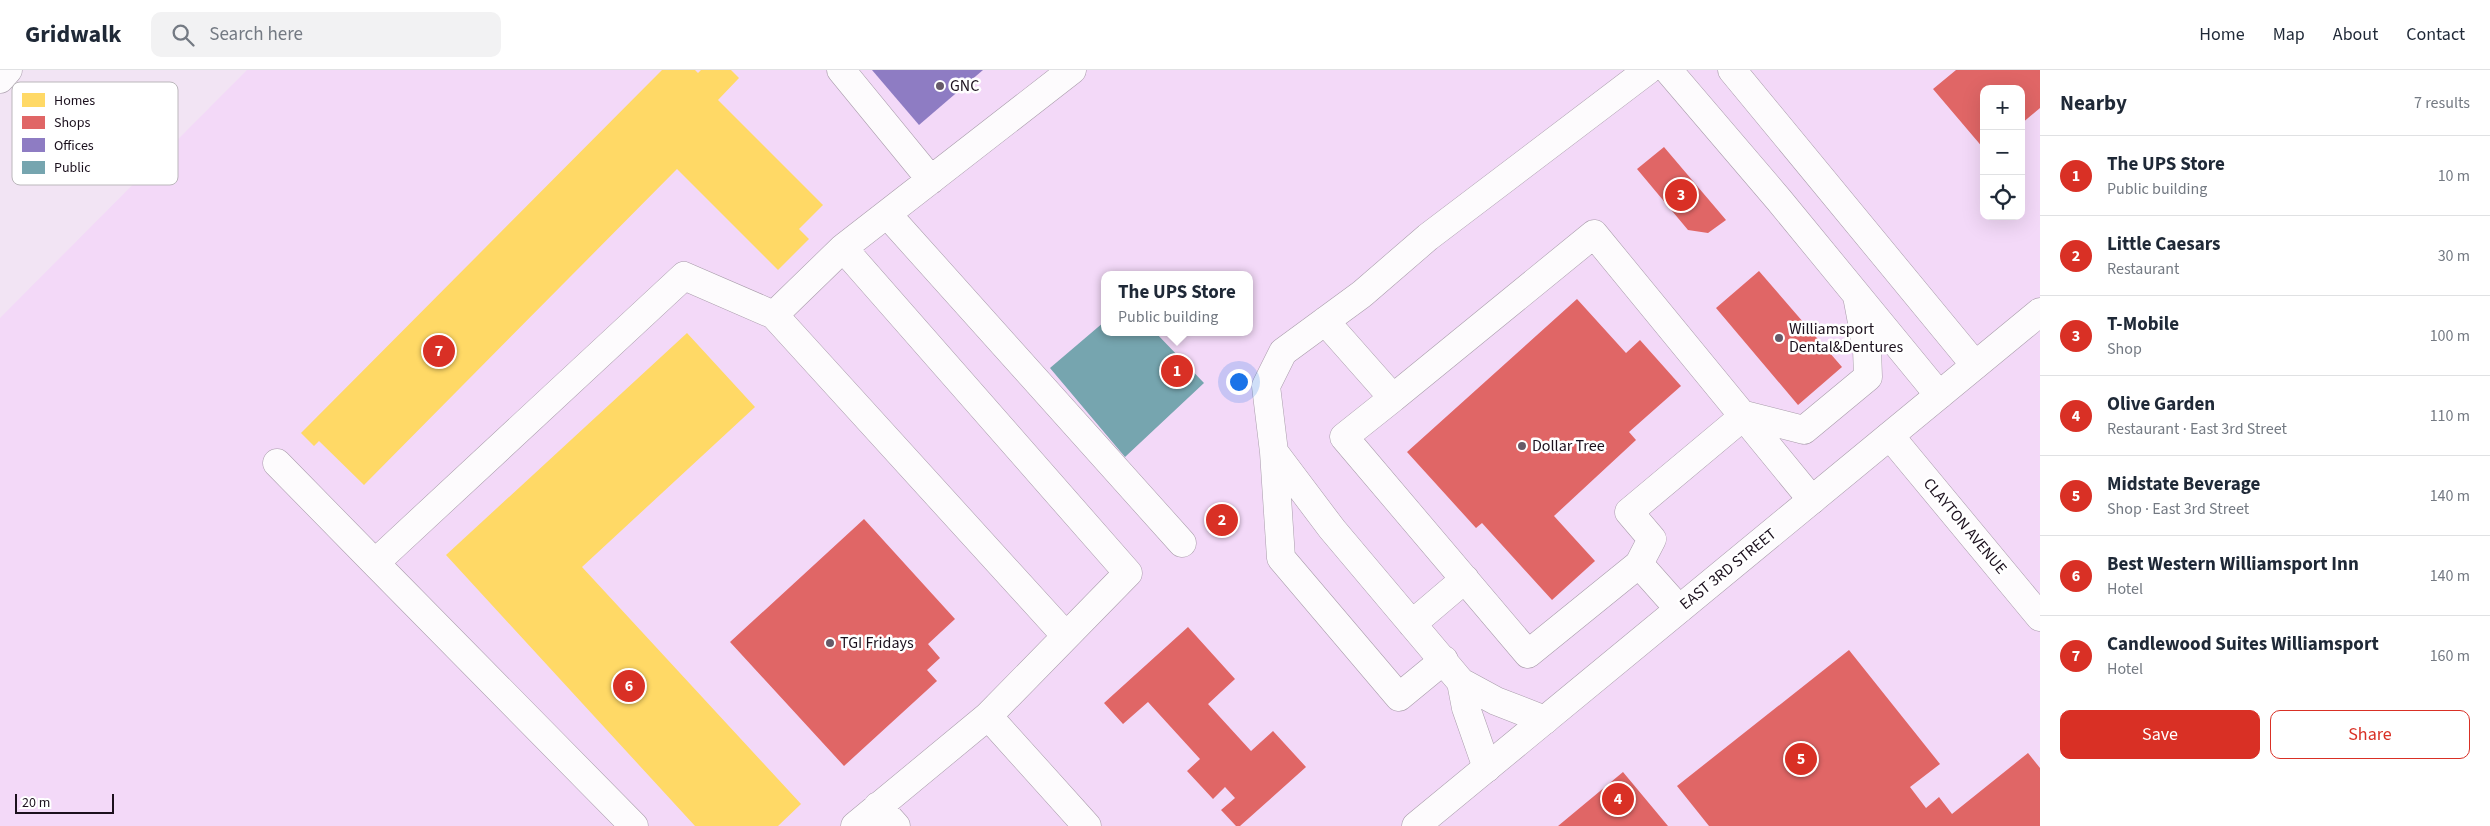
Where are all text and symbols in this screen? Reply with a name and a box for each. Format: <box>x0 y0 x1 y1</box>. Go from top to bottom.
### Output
search box <box>151 12 501 57</box>
text: Gridwalk <box>25 17 121 52</box>
icon: search <box>169 21 197 49</box>
text: Search here <box>209 21 303 48</box>
text: Home <box>2199 22 2245 47</box>
text: Map <box>2273 22 2305 47</box>
text: About <box>2333 22 2378 47</box>
text: Contact <box>2406 22 2465 47</box>
place label: GNC <box>950 75 979 97</box>
marker: GNC <box>934 80 946 92</box>
legend <box>12 82 178 185</box>
map controls <box>1980 85 2025 220</box>
button: + <box>1980 85 2025 130</box>
text: Nearby <box>2060 88 2127 118</box>
text: Homes <box>54 91 95 111</box>
text: 7 results <box>2414 92 2470 114</box>
text: Shops <box>54 113 90 133</box>
button: − <box>1980 130 2025 175</box>
text: Offices <box>54 136 94 156</box>
text: The UPS Store <box>2107 151 2225 178</box>
text: Public <box>54 158 91 178</box>
text: 1 <box>2072 165 2080 187</box>
text: 10 m <box>2438 165 2470 187</box>
button: locate <box>1980 175 2025 220</box>
pin: 3 <box>1665 176 1697 214</box>
text: Public building <box>2107 178 2207 200</box>
text: Little Caesars <box>2107 231 2221 258</box>
text: 2 <box>2072 245 2080 267</box>
text: 30 m <box>2438 245 2470 267</box>
text: Restaurant <box>2107 258 2180 280</box>
popup <box>1101 271 1253 336</box>
text: The UPS Store <box>1118 279 1236 306</box>
text: Public building <box>1118 306 1218 328</box>
text: T-Mobile <box>2107 311 2179 338</box>
place label: Williamsport Dental&Dentures <box>1789 318 1903 358</box>
text: 3 <box>2072 325 2080 347</box>
text: 100 m <box>2430 325 2470 347</box>
pin: 7 <box>423 332 455 370</box>
marker: Williamsport Dental&Dentures <box>1773 332 1785 344</box>
text: Shop <box>2107 338 2142 360</box>
pin: 1 <box>1161 352 1193 390</box>
your location <box>1226 369 1252 395</box>
text: Olive Garden <box>2107 391 2215 418</box>
text: 4 <box>2072 405 2080 427</box>
text: 110 m <box>2430 405 2470 427</box>
text: Restaurant · East 3rd Street <box>2107 418 2287 440</box>
place label: Dollar Tree <box>1532 435 1605 457</box>
marker: Dollar Tree <box>1516 440 1528 452</box>
text: Midstate Beverage <box>2107 471 2260 498</box>
street label: CLAYTON AVENUE <box>1918 473 2012 579</box>
text: 5 <box>2072 485 2080 507</box>
text: 140 m <box>2430 485 2470 507</box>
text: Shop · East 3rd Street <box>2107 498 2249 520</box>
pin: 2 <box>1206 501 1238 539</box>
street label: EAST 3RD STREET <box>1675 523 1781 615</box>
text: Best Western Williamsport Inn <box>2107 551 2359 578</box>
text: 6 <box>2072 565 2080 587</box>
text: 140 m <box>2430 565 2470 587</box>
text: Hotel <box>2107 578 2143 600</box>
text: Candlewood Suites Williamsport <box>2107 631 2379 658</box>
place label: TGI Fridays <box>840 632 914 654</box>
marker: TGI Fridays <box>824 637 836 649</box>
text: 7 <box>2072 645 2080 667</box>
text: 160 m <box>2430 645 2470 667</box>
text: Hotel <box>2107 658 2143 680</box>
pin: 6 <box>613 667 645 705</box>
button: Save <box>2060 710 2260 759</box>
button: Share <box>2270 710 2470 759</box>
pin: 5 <box>1785 740 1817 778</box>
pin: 4 <box>1602 780 1634 818</box>
scale bar <box>15 791 114 814</box>
text: 20 m <box>22 793 50 813</box>

